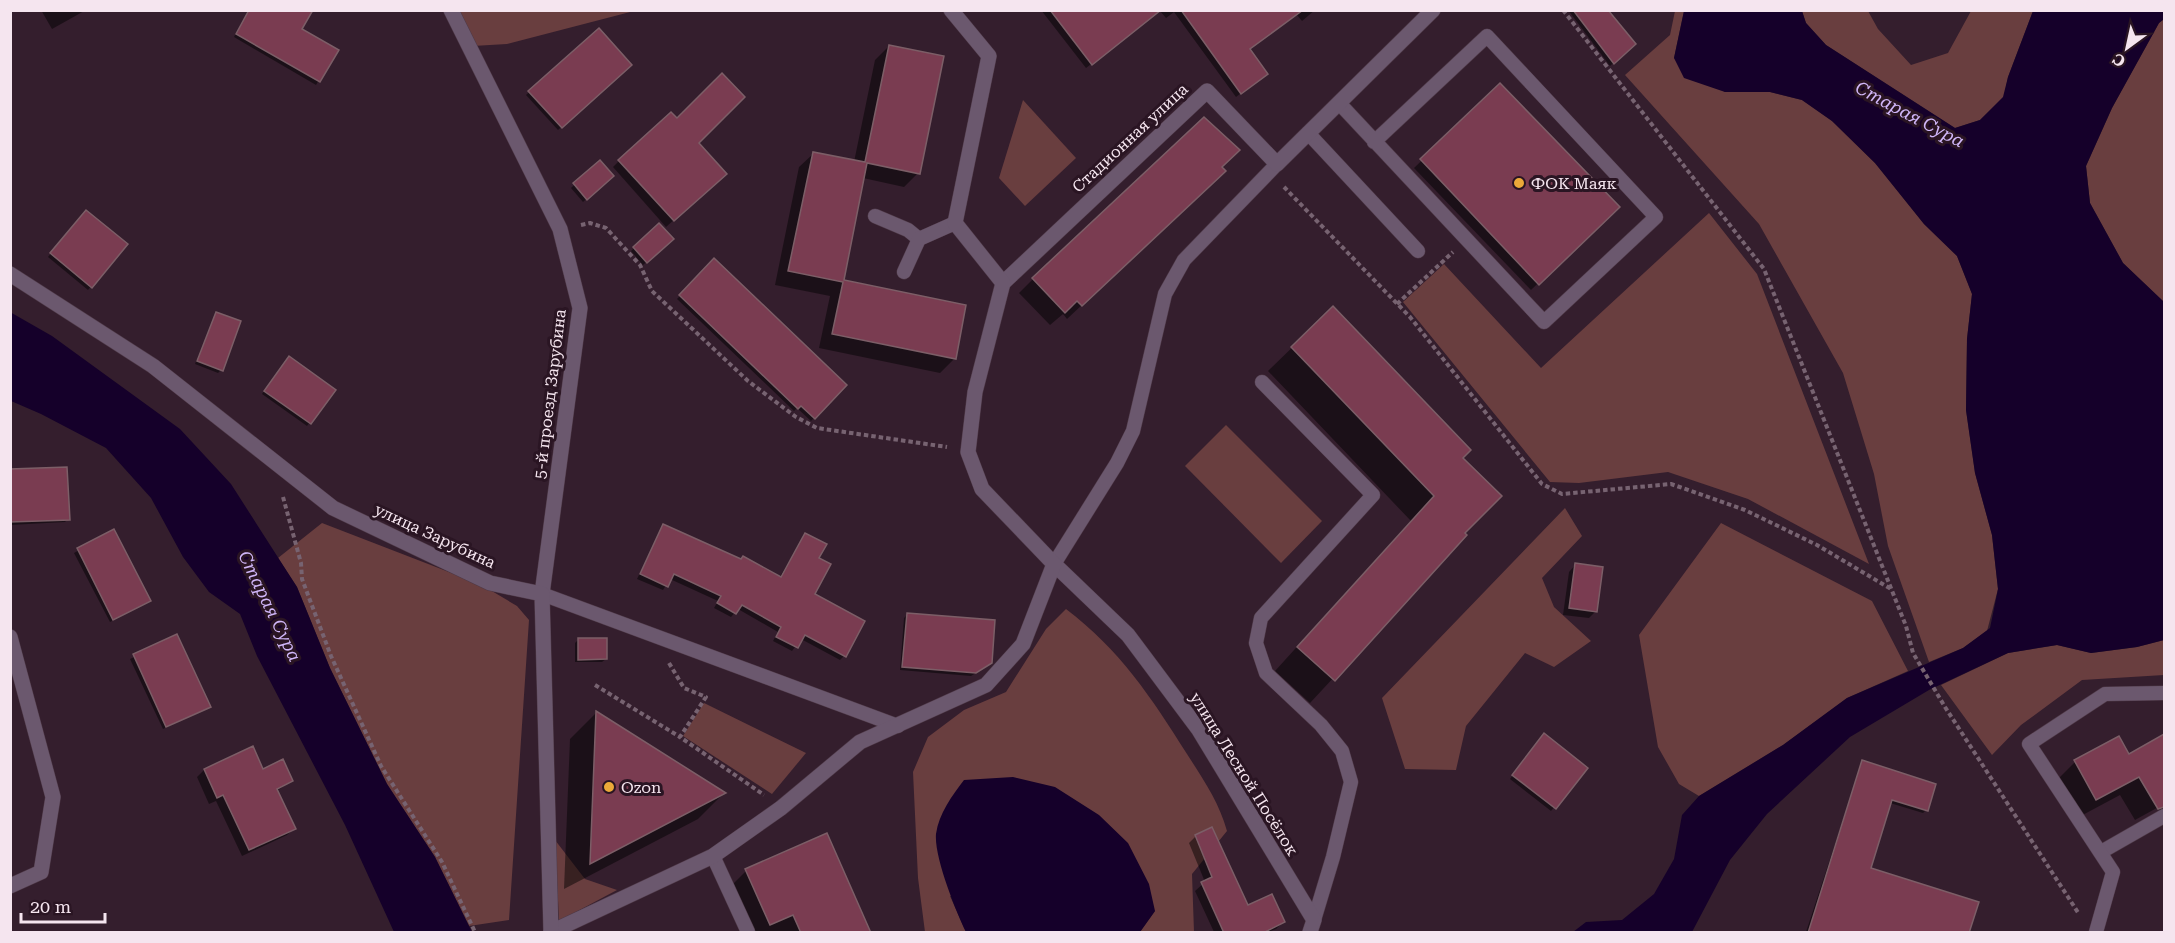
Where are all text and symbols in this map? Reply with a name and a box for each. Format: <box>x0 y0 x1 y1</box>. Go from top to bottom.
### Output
north arrow <box>2097 18 2157 78</box>
text: С <box>2109 49 2129 71</box>
water label: Старая Сура <box>1852 76 1968 152</box>
street label: Стадионная улица <box>1068 79 1192 196</box>
place label: ФОК Маяк <box>1531 174 1617 193</box>
marker: ФОК Маяк <box>1512 176 1526 190</box>
street label: 5-й проезд Зарубина <box>530 308 570 480</box>
street label: улица Зарубина <box>372 500 499 572</box>
water label: Старая Сура <box>234 547 306 665</box>
street label: улица Лесной Посёлок <box>1186 689 1302 859</box>
place label: Ozon <box>621 778 661 797</box>
marker: Ozon <box>602 780 616 794</box>
scale bar <box>21 886 105 924</box>
text: 20 m <box>30 896 71 917</box>

